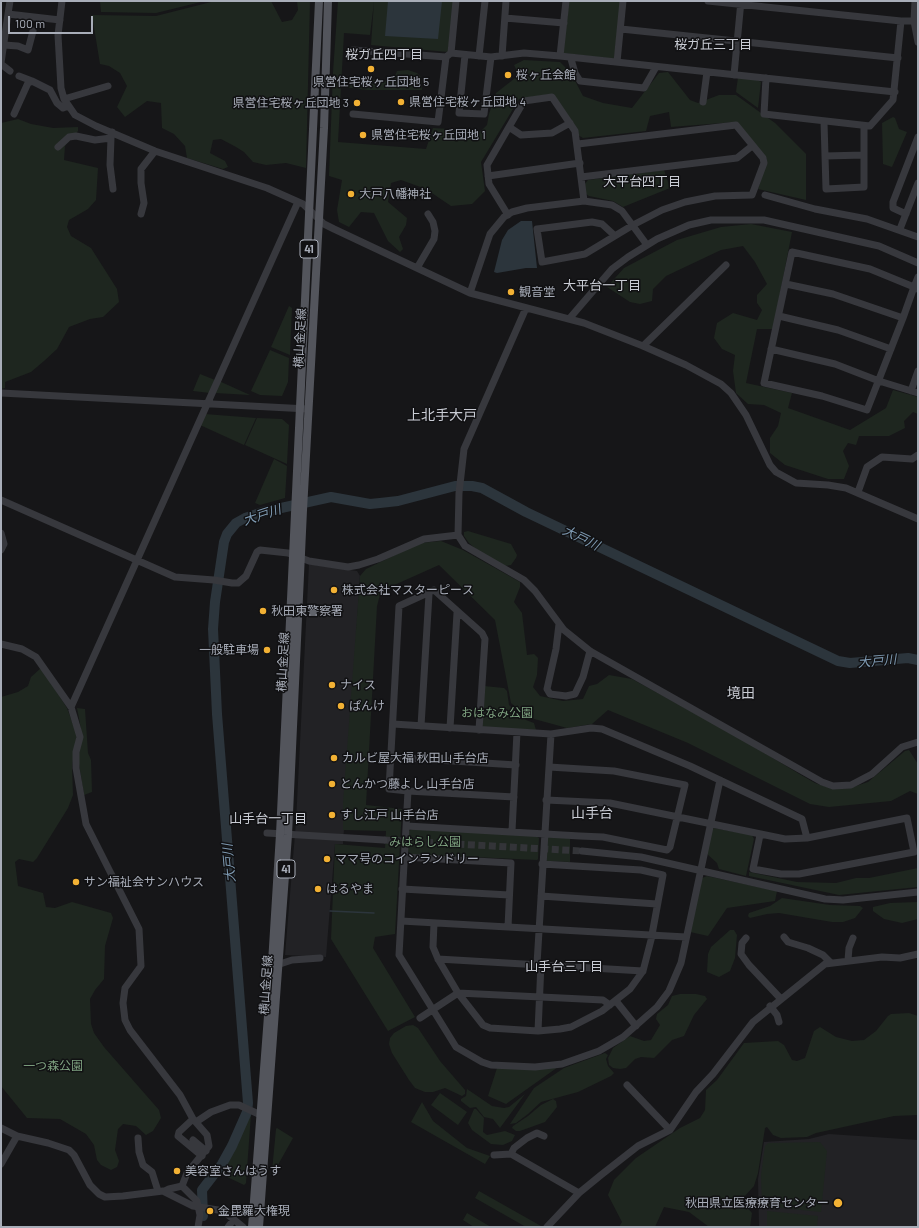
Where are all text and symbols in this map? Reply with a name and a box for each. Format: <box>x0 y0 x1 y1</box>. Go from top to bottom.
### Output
scale bar <box>10 8 95 34</box>
text: 100 m <box>15 16 45 30</box>
district label: 桜ガ丘三丁目 <box>674 37 752 53</box>
district label: 桜ガ丘四丁目 <box>345 47 423 63</box>
marker: 県営住宅桜ヶ丘団地 5 <box>366 64 376 74</box>
place label: 桜ヶ丘会館 <box>516 68 576 82</box>
marker: 桜ヶ丘会館 <box>503 70 513 80</box>
place label: 県営住宅桜ヶ丘団地 5 <box>313 75 429 89</box>
place label: 県営住宅桜ヶ丘団地 4 <box>409 95 526 109</box>
place label: 県営住宅桜ヶ丘団地 3 <box>232 96 349 110</box>
marker: 県営住宅桜ヶ丘団地 4 <box>396 97 406 107</box>
marker: 県営住宅桜ヶ丘団地 3 <box>352 98 362 108</box>
place label: 県営住宅桜ヶ丘団地 1 <box>371 128 486 142</box>
marker: 県営住宅桜ヶ丘団地 1 <box>358 130 368 140</box>
district label: 大平台四丁目 <box>603 174 681 190</box>
place label: 大戸八幡神社 <box>359 187 431 201</box>
marker: 大戸八幡神社 <box>346 189 356 199</box>
road number: 41 <box>300 240 318 258</box>
district label: 大平台一丁目 <box>563 278 641 294</box>
place label: 観音堂 <box>519 285 555 299</box>
marker: 観音堂 <box>506 287 516 297</box>
street label: 横山金足線 <box>291 308 309 368</box>
district label: 上北手大戸 <box>407 407 477 423</box>
water label: 大戸川 <box>241 502 283 528</box>
water label: 大戸川 <box>560 522 602 554</box>
place label: 株式会社マスターピース <box>342 583 474 597</box>
marker: 株式会社マスターピース <box>329 585 339 595</box>
place label: 秋田東警察署 <box>271 604 343 618</box>
marker: 秋田東警察署 <box>258 606 268 616</box>
street label: 横山金足線 <box>274 632 292 692</box>
place label: 一般駐車場 <box>199 643 259 657</box>
marker: 一般駐車場 <box>262 645 272 655</box>
water label: 大戸川 <box>857 652 897 670</box>
place label: ナイス <box>340 678 376 692</box>
marker: ナイス <box>327 680 337 690</box>
district label: 境田 <box>727 685 755 701</box>
place label: ぱんけ <box>349 699 385 713</box>
marker: ぱんけ <box>336 701 346 711</box>
park label: おはなみ公園 <box>461 706 533 720</box>
place label: カルビ屋大福 秋田山手台店 <box>342 751 488 765</box>
marker: カルビ屋大福 秋田山手台店 <box>329 753 339 763</box>
place label: とんかつ藤よし 山手台店 <box>340 777 474 791</box>
marker: とんかつ藤よし 山手台店 <box>327 779 337 789</box>
district label: 山手台 <box>571 805 613 821</box>
place label: すし江戸 山手台店 <box>340 808 438 822</box>
marker: すし江戸 山手台店 <box>327 810 337 820</box>
district label: 山手台一丁目 <box>229 811 307 827</box>
park label: みはらし公園 <box>389 835 461 849</box>
water label: 大戸川 <box>220 843 238 883</box>
place label: ママ号のコインランドリー <box>335 852 479 866</box>
marker: ママ号のコインランドリー <box>322 854 332 864</box>
road number: 41 <box>277 860 295 878</box>
place label: サン福祉会サンハウス <box>84 875 204 889</box>
marker: サン福祉会サンハウス <box>71 877 81 887</box>
place label: はるやま <box>326 882 374 896</box>
marker: はるやま <box>313 884 323 894</box>
street label: 横山金足線 <box>257 955 275 1015</box>
district label: 山手台三丁目 <box>525 959 603 975</box>
park label: 一つ森公園 <box>23 1059 83 1073</box>
place label: 美容室さんはうす <box>185 1164 281 1178</box>
marker: 美容室さんはうす <box>172 1166 182 1176</box>
place label: 秋田県立医療療育センター <box>685 1196 829 1210</box>
marker: 秋田県立医療療育センター <box>832 1197 844 1209</box>
place label: 金毘羅大権現 <box>218 1204 290 1218</box>
marker: 金毘羅大権現 <box>205 1206 215 1216</box>

